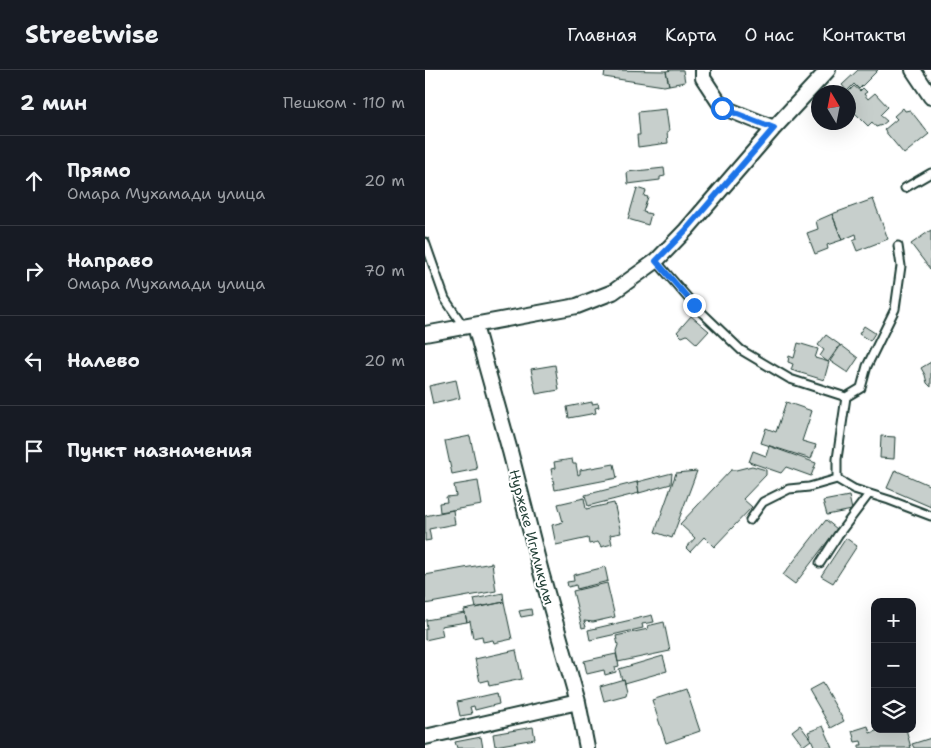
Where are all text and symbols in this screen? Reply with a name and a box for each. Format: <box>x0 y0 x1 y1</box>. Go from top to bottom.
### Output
text: Streetwise <box>25 19 159 51</box>
text: Главная <box>567 23 637 47</box>
text: Карта <box>665 23 717 47</box>
text: О нас <box>745 23 794 47</box>
text: Контакты <box>822 23 906 47</box>
north arrow <box>811 85 856 130</box>
text: 2 мин <box>20 89 87 117</box>
text: Пешком · 110 m <box>283 92 405 113</box>
route start <box>711 97 734 120</box>
text: Прямо <box>67 158 131 183</box>
icon: ahead <box>20 167 48 195</box>
text: 20 m <box>364 170 405 191</box>
text: Омара Мухамади улица <box>67 183 265 204</box>
text: Направо <box>67 248 153 273</box>
icon: right <box>20 257 48 285</box>
text: 70 m <box>364 260 405 281</box>
text: Омара Мухамади улица <box>67 273 265 294</box>
route end <box>683 294 706 317</box>
icon: left <box>20 347 48 375</box>
text: Налево <box>67 348 140 373</box>
text: 20 m <box>364 350 405 371</box>
icon: arrive <box>20 437 48 465</box>
text: Пункт назначения <box>67 438 252 463</box>
street label: Нуржеке Игиликулы <box>505 467 559 607</box>
map controls <box>871 598 916 733</box>
button: + <box>871 598 916 643</box>
button: − <box>871 643 916 688</box>
button: layers <box>871 688 916 733</box>

